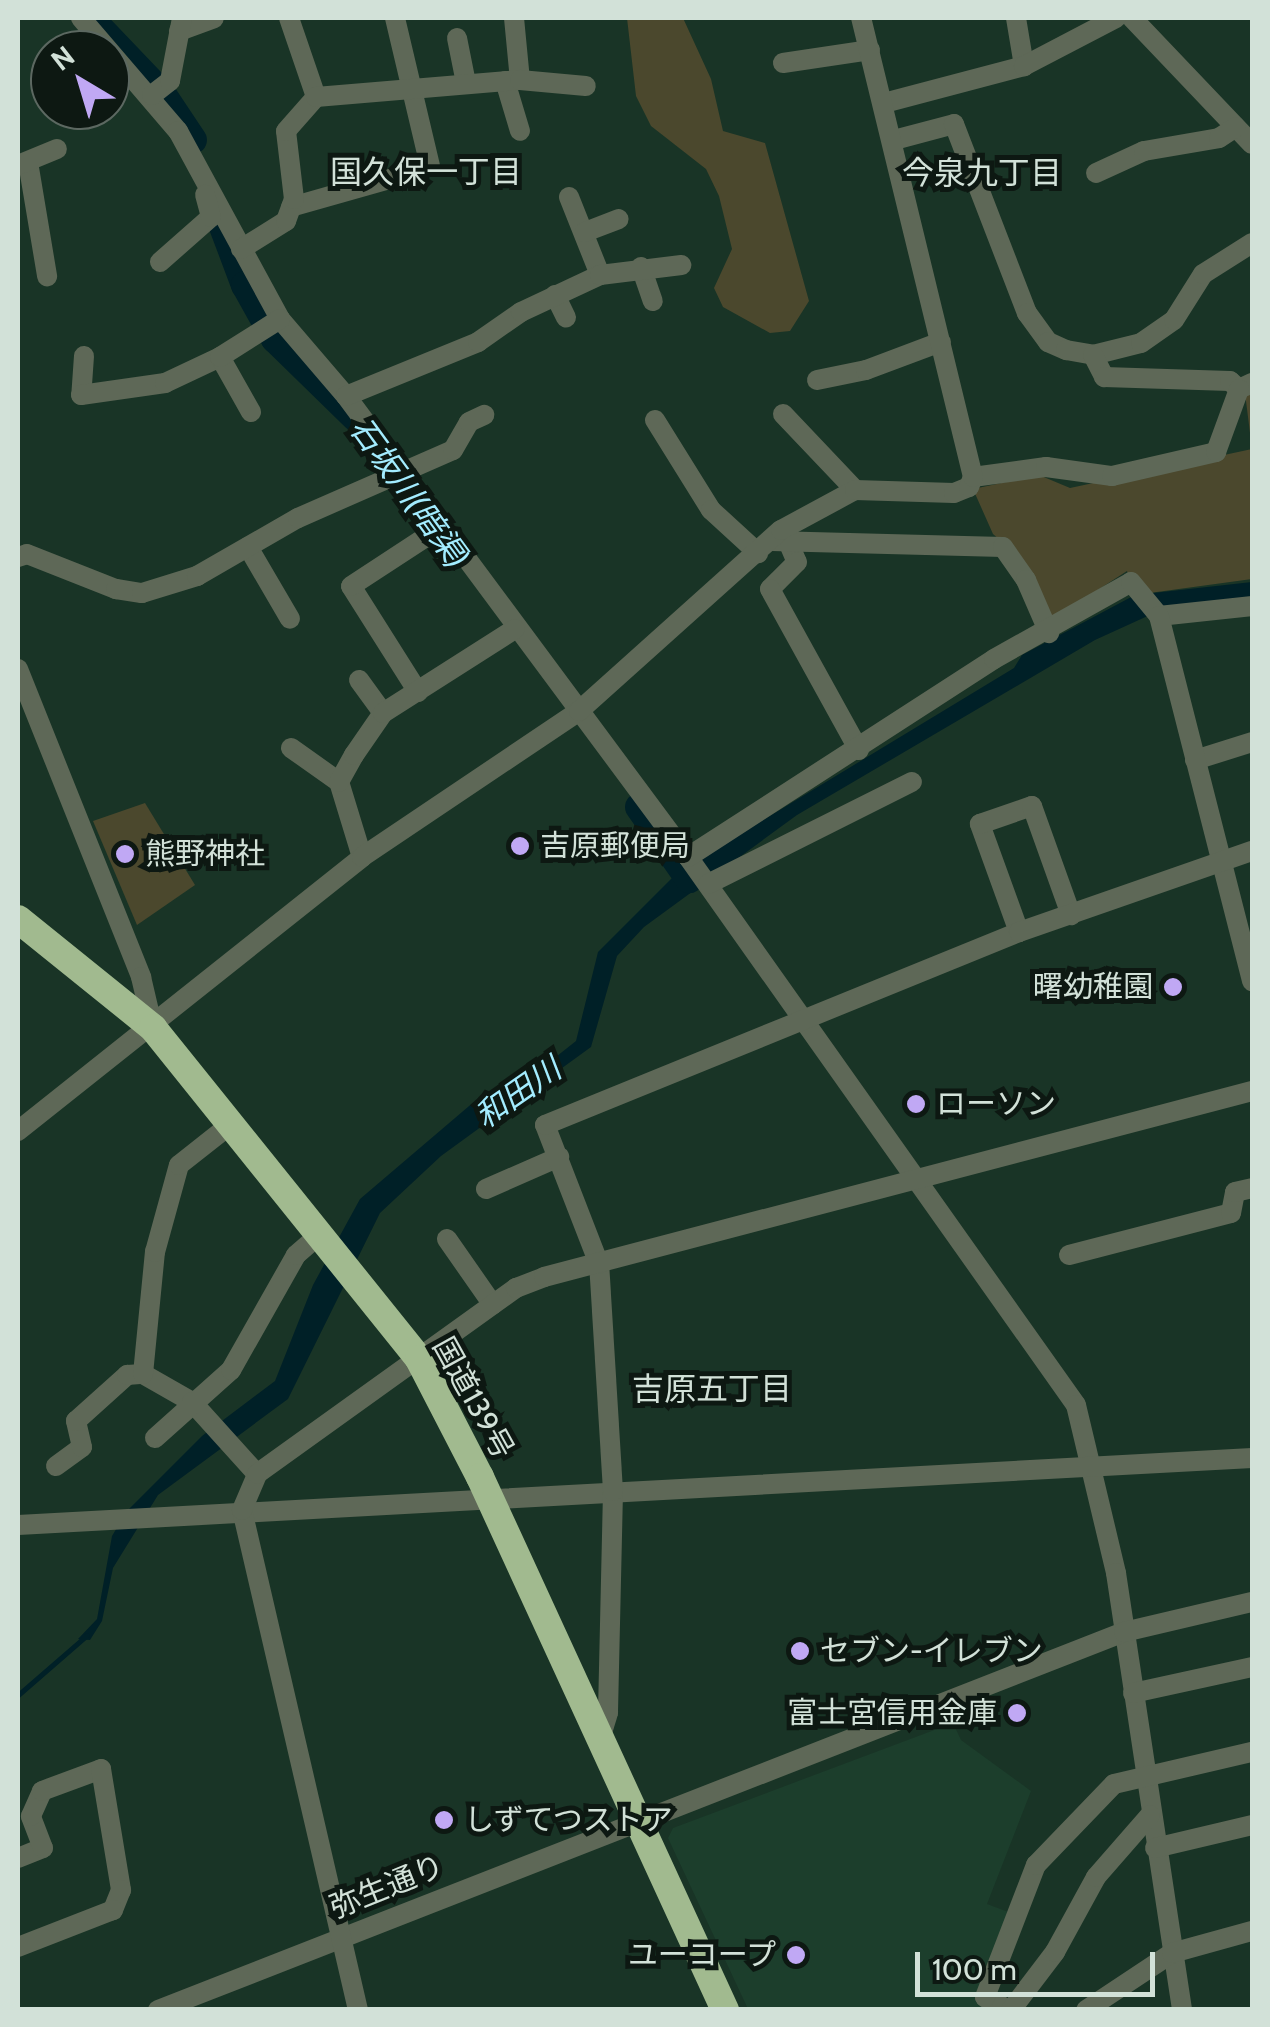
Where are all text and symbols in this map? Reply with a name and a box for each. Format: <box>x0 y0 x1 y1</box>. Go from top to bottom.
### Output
north arrow <box>30 30 130 130</box>
text: N <box>44 38 81 77</box>
district label: 国久保一丁目 <box>330 153 522 191</box>
district label: 今泉九丁目 <box>902 154 1062 192</box>
water label: 石坂川(暗渠) <box>342 410 476 576</box>
place label: 吉原郵便局 <box>540 828 690 864</box>
marker: 吉原郵便局 <box>509 835 531 857</box>
place label: 熊野神社 <box>145 836 265 872</box>
marker: 熊野神社 <box>114 843 136 865</box>
place label: 曙幼稚園 <box>1033 969 1153 1005</box>
marker: 曙幼稚園 <box>1162 976 1184 998</box>
water label: 和田川 <box>468 1050 568 1136</box>
place label: ローソン <box>936 1086 1056 1122</box>
marker: ローソン <box>905 1093 927 1115</box>
street label: 国道139号 <box>425 1331 521 1465</box>
district label: 吉原五丁目 <box>632 1370 792 1408</box>
place label: セブン-イレブン <box>820 1633 1043 1669</box>
marker: セブン-イレブン <box>789 1640 811 1662</box>
place label: 富士宮信用金庫 <box>787 1695 997 1731</box>
marker: 富士宮信用金庫 <box>1006 1702 1028 1724</box>
place label: しずてつストア <box>464 1802 674 1838</box>
marker: しずてつストア <box>433 1809 455 1831</box>
street label: 弥生通り <box>325 1848 449 1926</box>
scale bar <box>920 1932 1160 1994</box>
place label: ユーコープ <box>626 1937 776 1973</box>
marker: ユーコープ <box>785 1944 807 1966</box>
text: 100 m <box>932 1951 1017 1988</box>

